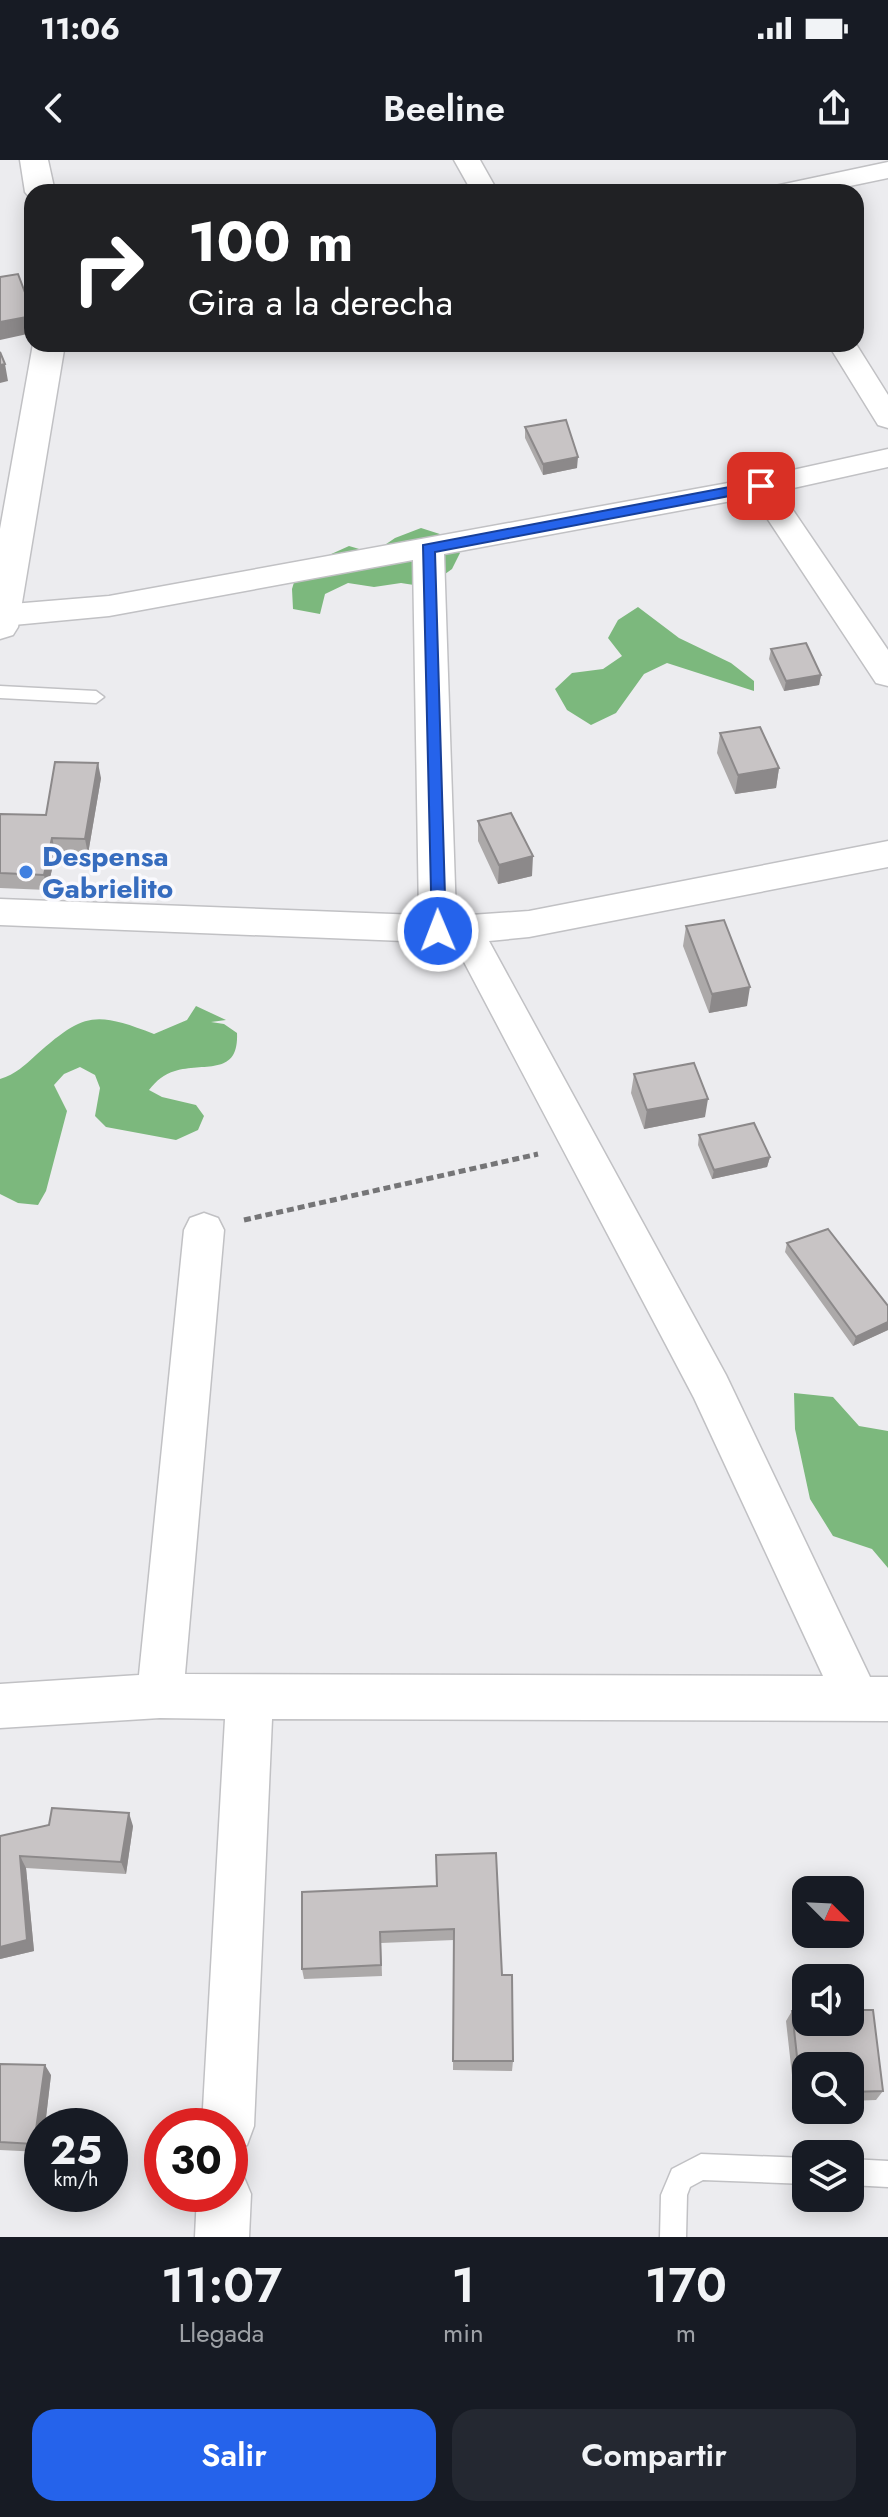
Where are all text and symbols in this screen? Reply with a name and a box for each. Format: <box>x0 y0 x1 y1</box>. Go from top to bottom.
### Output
text: 11:06 <box>40 7 120 50</box>
text: Beeline <box>383 82 505 134</box>
icon: back <box>32 86 76 130</box>
icon: share <box>812 86 856 130</box>
text: 100 m <box>188 201 353 282</box>
icon: right <box>56 216 160 320</box>
text: Gira a la derecha <box>188 276 453 328</box>
pin <box>727 452 795 520</box>
icon: arrive <box>739 464 783 508</box>
place label: Despensa Gabrielito <box>42 836 173 909</box>
marker: Despensa Gabrielito <box>17 863 35 881</box>
position arrow <box>396 889 480 973</box>
north arrow <box>792 1876 864 1948</box>
map controls <box>792 1876 864 2212</box>
button: sound <box>792 1964 864 2036</box>
button: search <box>792 2052 864 2124</box>
speed limit sign: 30 <box>144 2108 248 2212</box>
text: 25 <box>50 2121 102 2179</box>
button: layers <box>792 2140 864 2212</box>
text: km/h <box>53 2165 99 2194</box>
text: 11:07 <box>161 2251 282 2320</box>
text: 1 <box>452 2251 475 2320</box>
text: 170 <box>645 2251 727 2320</box>
text: Llegada <box>179 2314 264 2352</box>
text: min <box>443 2314 484 2352</box>
text: m <box>676 2314 696 2352</box>
button: Salir <box>32 2409 436 2501</box>
button: Compartir <box>452 2409 856 2501</box>

